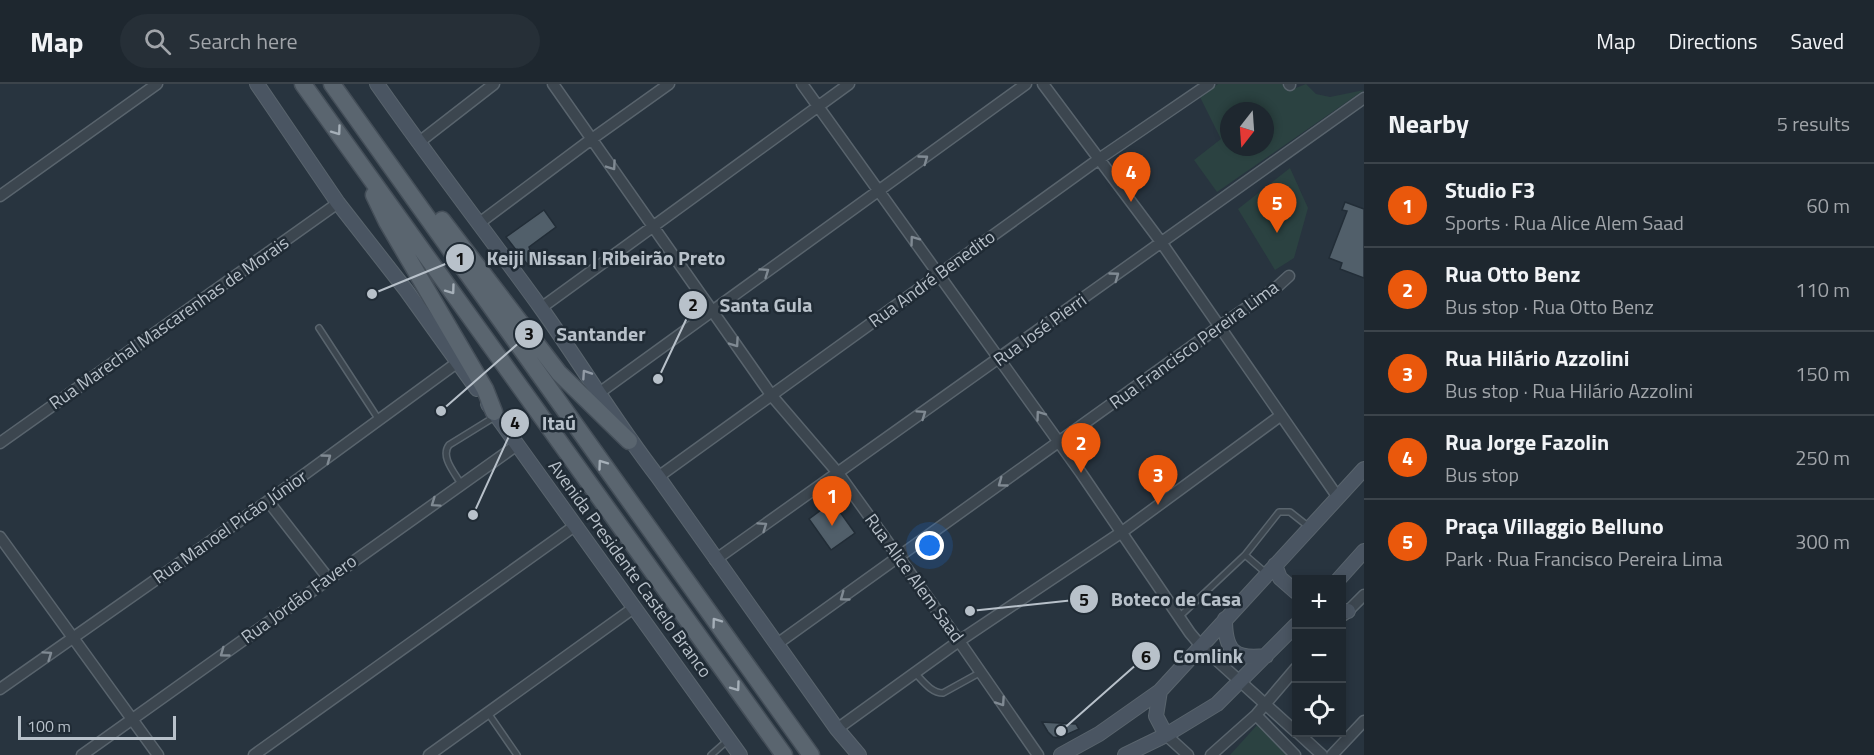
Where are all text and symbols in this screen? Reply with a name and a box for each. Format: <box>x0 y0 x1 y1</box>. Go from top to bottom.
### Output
search box <box>120 14 540 68</box>
text: Map <box>30 20 84 63</box>
text: Search here <box>189 24 298 58</box>
icon: search <box>141 25 174 58</box>
text: Map <box>1596 25 1636 57</box>
text: Directions <box>1669 25 1758 57</box>
text: Saved <box>1791 25 1844 57</box>
north arrow <box>1220 102 1274 156</box>
text: Nearby <box>1388 104 1469 143</box>
text: 5 results <box>1777 108 1850 139</box>
one-way arrow <box>330 125 341 136</box>
pin: 4 <box>1112 152 1150 202</box>
one-way arrow <box>917 155 928 166</box>
one-way arrow <box>605 159 616 170</box>
text: Studio F3 <box>1445 173 1535 207</box>
pin: 5 <box>1258 184 1296 233</box>
text: 1 <box>1402 190 1413 221</box>
text: 60 m <box>1806 190 1850 221</box>
text: Sports · Rua Alice Alem Saad <box>1445 207 1684 238</box>
street label: Rua André Benedito <box>863 223 1001 334</box>
street label: Rua Marechal Mascarenhas de Morais <box>43 229 294 416</box>
one-way arrow <box>910 236 921 247</box>
callout: Keiji Nissan | Ribeirão Preto <box>445 239 738 277</box>
text: Keiji Nissan | Ribeirão Preto <box>487 242 725 273</box>
text: 1 <box>455 245 465 272</box>
text: Rua Otto Benz <box>1445 257 1581 291</box>
one-way arrow <box>759 268 770 279</box>
one-way arrow <box>1108 272 1119 283</box>
street label: Rua Francisco Pereira Lima <box>1103 274 1284 415</box>
text: 2 <box>1402 274 1413 305</box>
text: 110 m <box>1795 274 1850 305</box>
one-way arrow <box>444 283 455 294</box>
callout: Santa Gula <box>678 286 825 324</box>
street label: Rua José Pierri <box>987 286 1092 373</box>
text: Santa Gula <box>720 289 812 320</box>
text: 2 <box>688 291 698 318</box>
text: Bus stop · Rua Otto Benz <box>1445 291 1654 322</box>
callout: Santander <box>514 315 658 353</box>
text: Santander <box>556 318 646 349</box>
text: 3 <box>524 320 534 347</box>
one-way arrow <box>728 336 739 347</box>
text: Rua Hilário Azzolini <box>1445 341 1629 375</box>
text: 3 <box>1402 358 1413 389</box>
text: 150 m <box>1795 358 1850 389</box>
one-way arrow <box>582 370 593 381</box>
text: Bus stop · Rua Hilário Azzolini <box>1445 375 1693 406</box>
callout: Itaú <box>500 404 588 442</box>
text: Itaú <box>542 407 576 438</box>
text: 4 <box>510 409 520 436</box>
one-way arrow <box>916 410 927 421</box>
one-way arrow <box>1036 411 1047 422</box>
pin: 2 <box>1062 424 1100 473</box>
text: Rua Jorge Fazolin <box>1445 425 1609 459</box>
text: 4 <box>1402 442 1413 473</box>
text: 250 m <box>1795 442 1850 473</box>
one-way arrow <box>321 454 332 465</box>
street label: Avenida Presidente Castelo Branco <box>542 454 719 683</box>
pin: 3 <box>1138 456 1178 505</box>
one-way arrow <box>599 459 610 470</box>
text: Bus stop <box>1445 459 1519 490</box>
street label: Rua Manoel Picão Júnior <box>147 463 312 590</box>
one-way arrow <box>997 475 1008 486</box>
pin: 1 <box>812 476 852 526</box>
one-way arrow <box>430 496 441 507</box>
street label: Rua Alice Alem Saad <box>858 508 970 648</box>
text: Praça Villaggio Belluno <box>1445 509 1664 543</box>
one-way arrow <box>756 522 767 533</box>
text: 5 <box>1402 526 1413 557</box>
text: 300 m <box>1795 526 1850 557</box>
your location <box>915 531 944 560</box>
text: Park · Rua Francisco Pereira Lima <box>1445 543 1723 574</box>
street label: Rua Jordão Favero <box>235 547 362 650</box>
map controls <box>1292 575 1346 737</box>
button: + <box>1292 575 1346 629</box>
callout: Boteco de Casa <box>1069 580 1253 618</box>
text: Boteco de Casa <box>1111 583 1241 614</box>
text: 5 <box>1079 586 1089 613</box>
one-way arrow <box>839 589 850 600</box>
one-way arrow <box>712 618 723 629</box>
button: − <box>1292 629 1346 683</box>
callout: Comlink <box>1131 637 1255 675</box>
text: Comlink <box>1173 640 1244 671</box>
text: 6 <box>1141 643 1151 670</box>
one-way arrow <box>220 646 231 657</box>
one-way arrow <box>41 651 52 662</box>
one-way arrow <box>729 681 740 692</box>
button: locate <box>1292 683 1346 737</box>
one-way arrow <box>994 695 1005 706</box>
scale bar <box>18 713 176 740</box>
text: 100 m <box>27 714 71 738</box>

